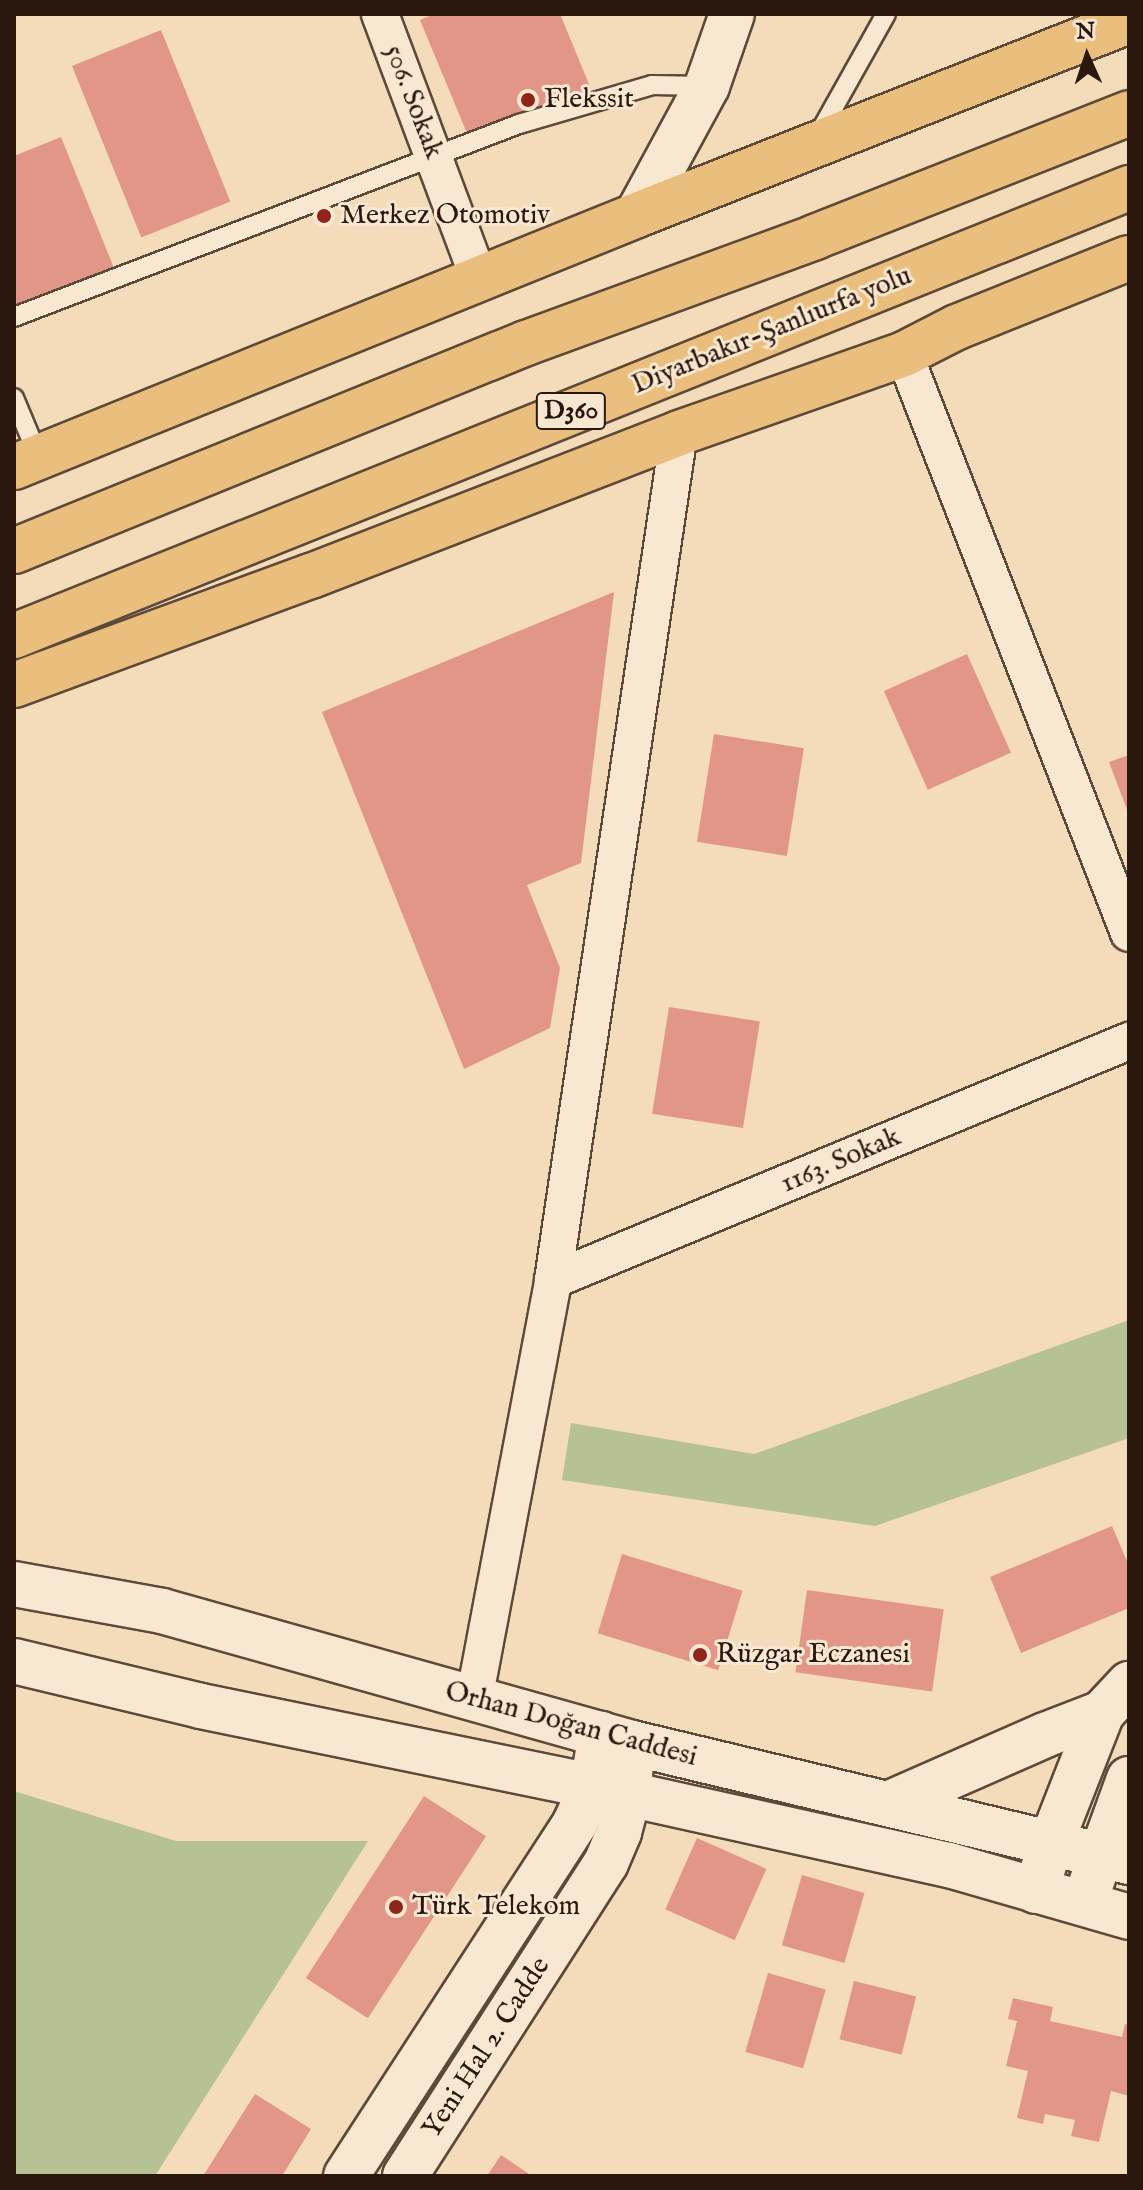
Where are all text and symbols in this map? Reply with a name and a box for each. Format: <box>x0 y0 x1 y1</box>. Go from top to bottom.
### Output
north arrow <box>1047 16 1127 96</box>
text: N <box>1075 18 1096 47</box>
street label: 506. Sokak <box>376 40 450 164</box>
place label: Flekssit <box>544 83 634 117</box>
marker: Flekssit <box>519 91 537 109</box>
place label: Merkez Otomotiv <box>340 199 550 233</box>
marker: Merkez Otomotiv <box>315 207 333 225</box>
street label: Diyarbakır-Şanlıurfa yolu <box>627 259 917 403</box>
road number: D360 <box>535 389 607 433</box>
street label: 1163. Sokak <box>776 1121 906 1201</box>
place label: Rüzgar Eczanesi <box>716 1638 910 1672</box>
marker: Rüzgar Eczanesi <box>691 1646 709 1664</box>
street label: Orhan Doğan Caddesi <box>441 1675 701 1775</box>
place label: Türk Telekom <box>412 1890 580 1924</box>
marker: Türk Telekom <box>387 1898 405 1916</box>
street label: Yeni Hal 2. Cadde <box>416 1951 558 2145</box>

